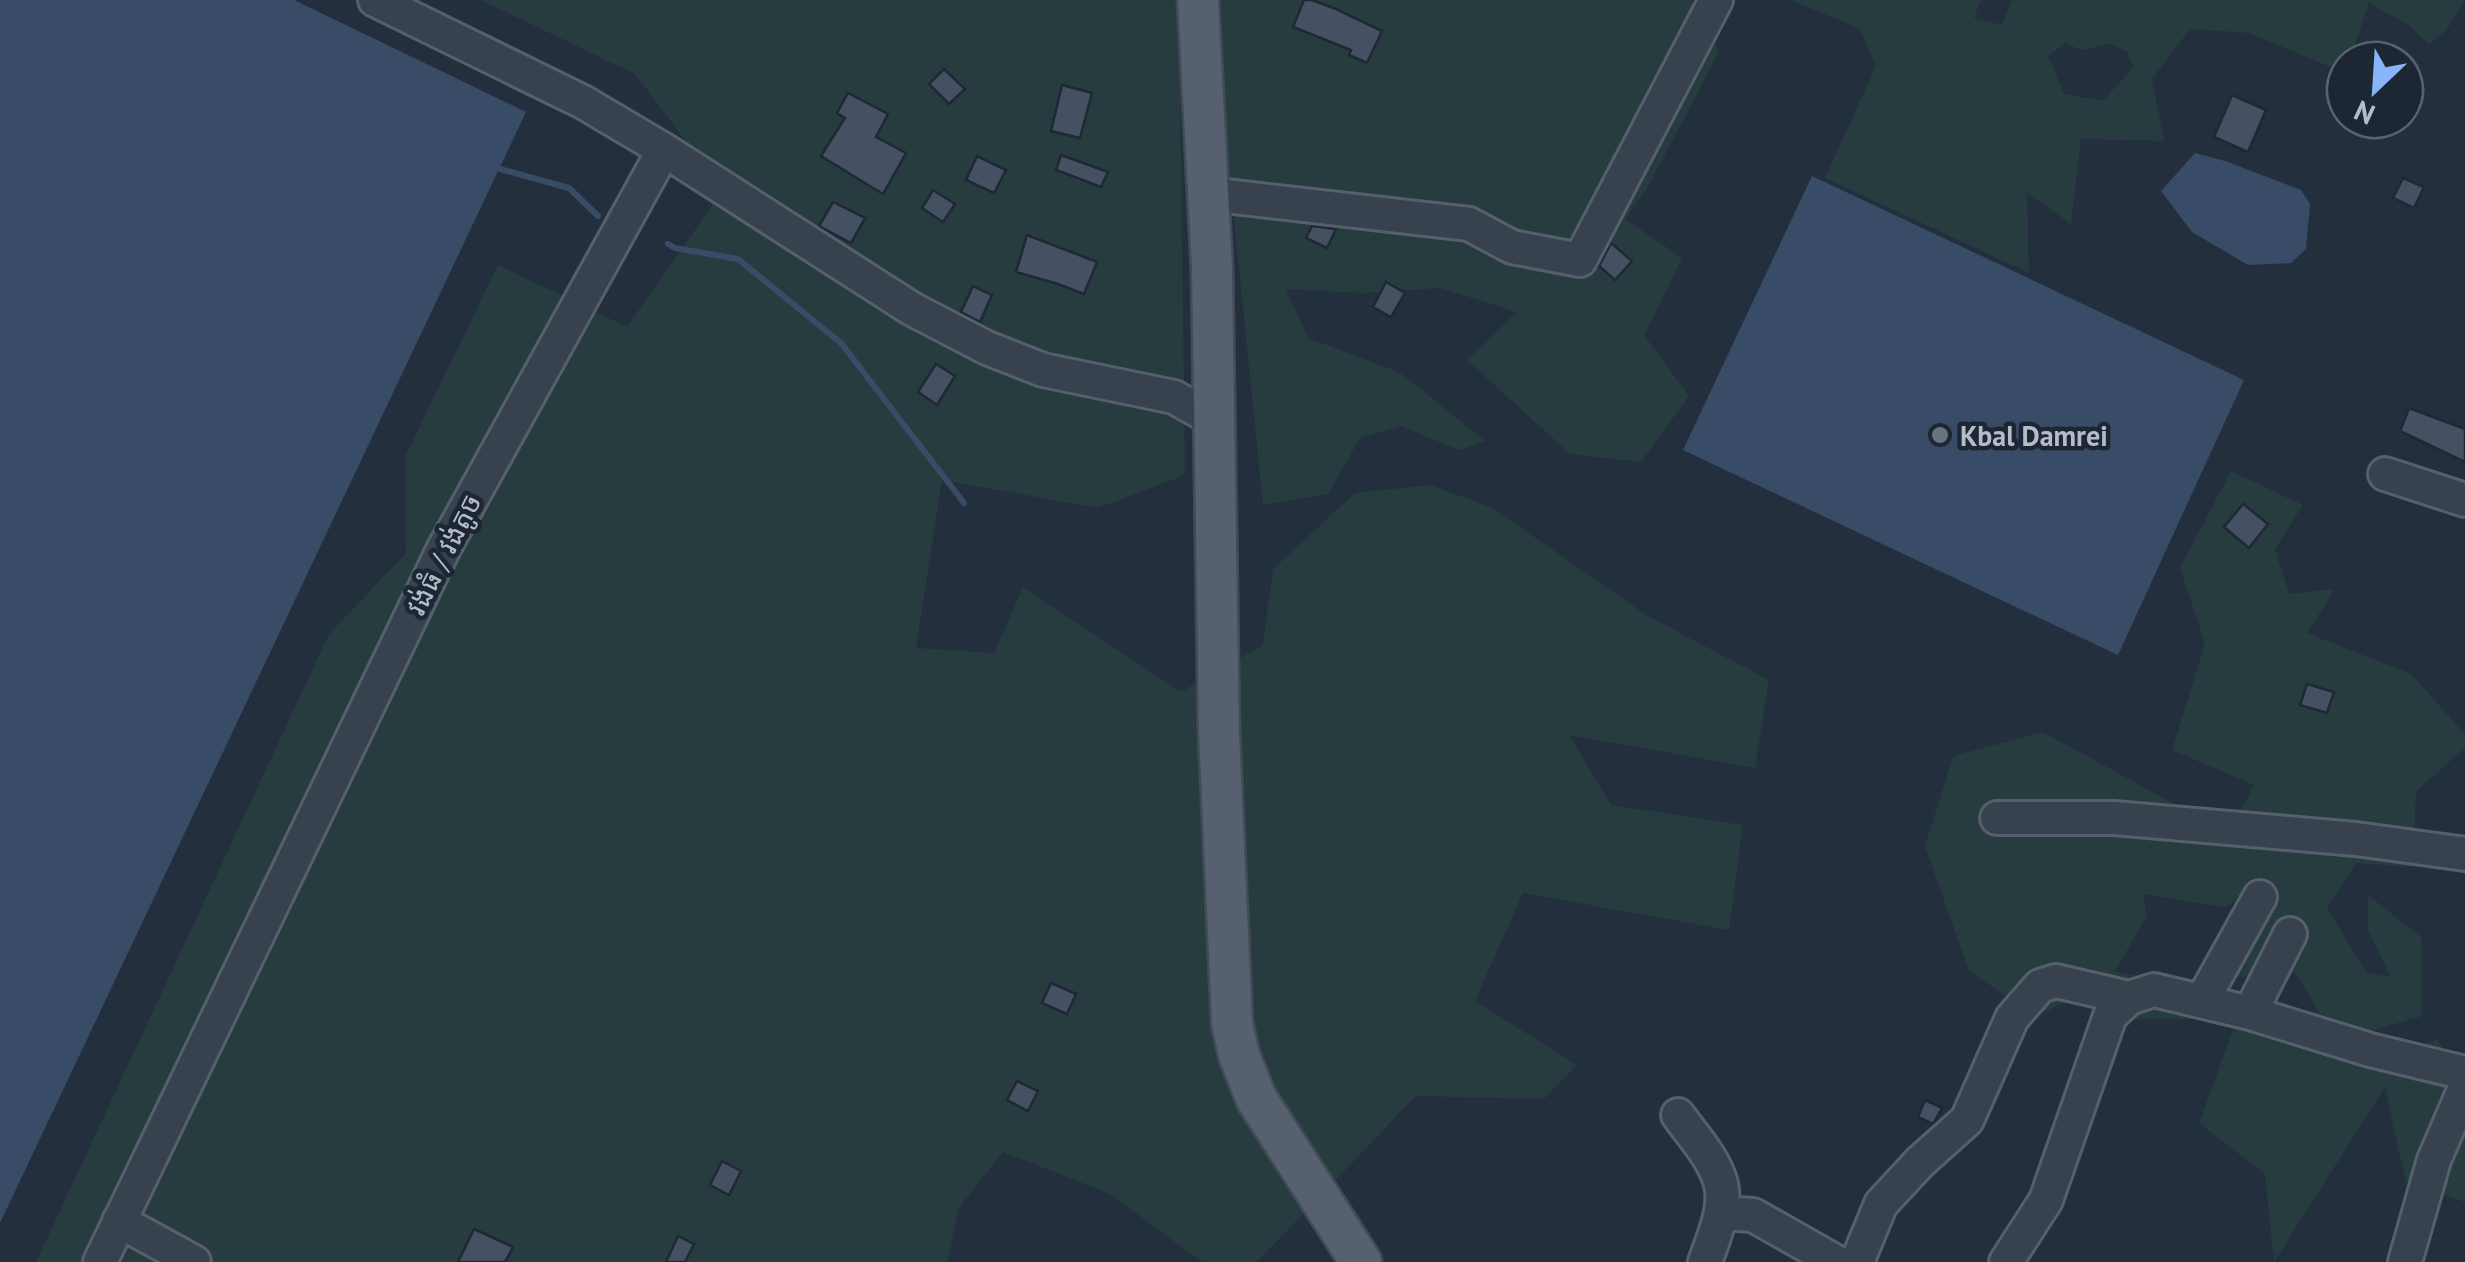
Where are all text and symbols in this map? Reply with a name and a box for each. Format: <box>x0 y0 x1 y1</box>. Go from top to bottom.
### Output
north arrow <box>2325 40 2425 140</box>
text: N <box>2348 92 2380 134</box>
place label: Kbal Damrei <box>1960 417 2108 454</box>
marker: Kbal Damrei <box>1929 424 1951 446</box>
street label: វង់ធំ / វង់តូច <box>397 487 489 621</box>

